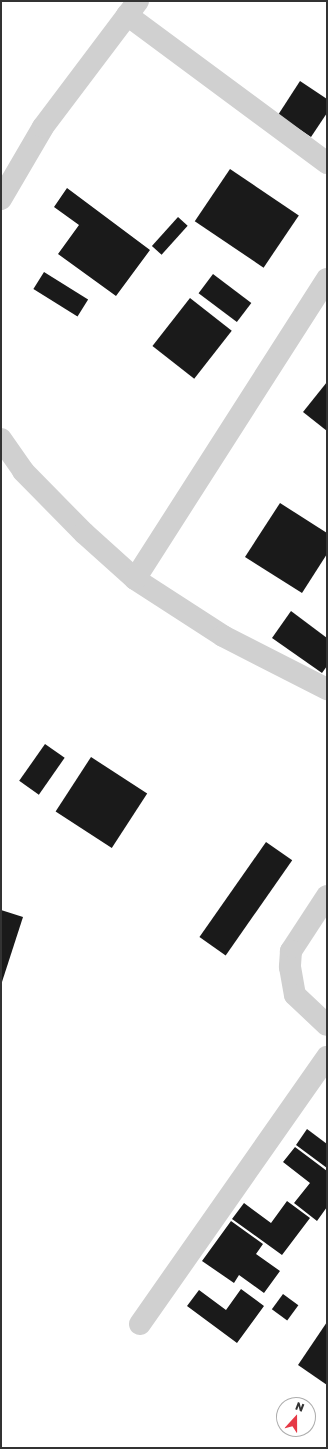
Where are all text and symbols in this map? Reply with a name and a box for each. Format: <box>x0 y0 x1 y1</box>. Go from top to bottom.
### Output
north arrow <box>276 1397 316 1437</box>
text: N <box>294 1399 306 1414</box>

